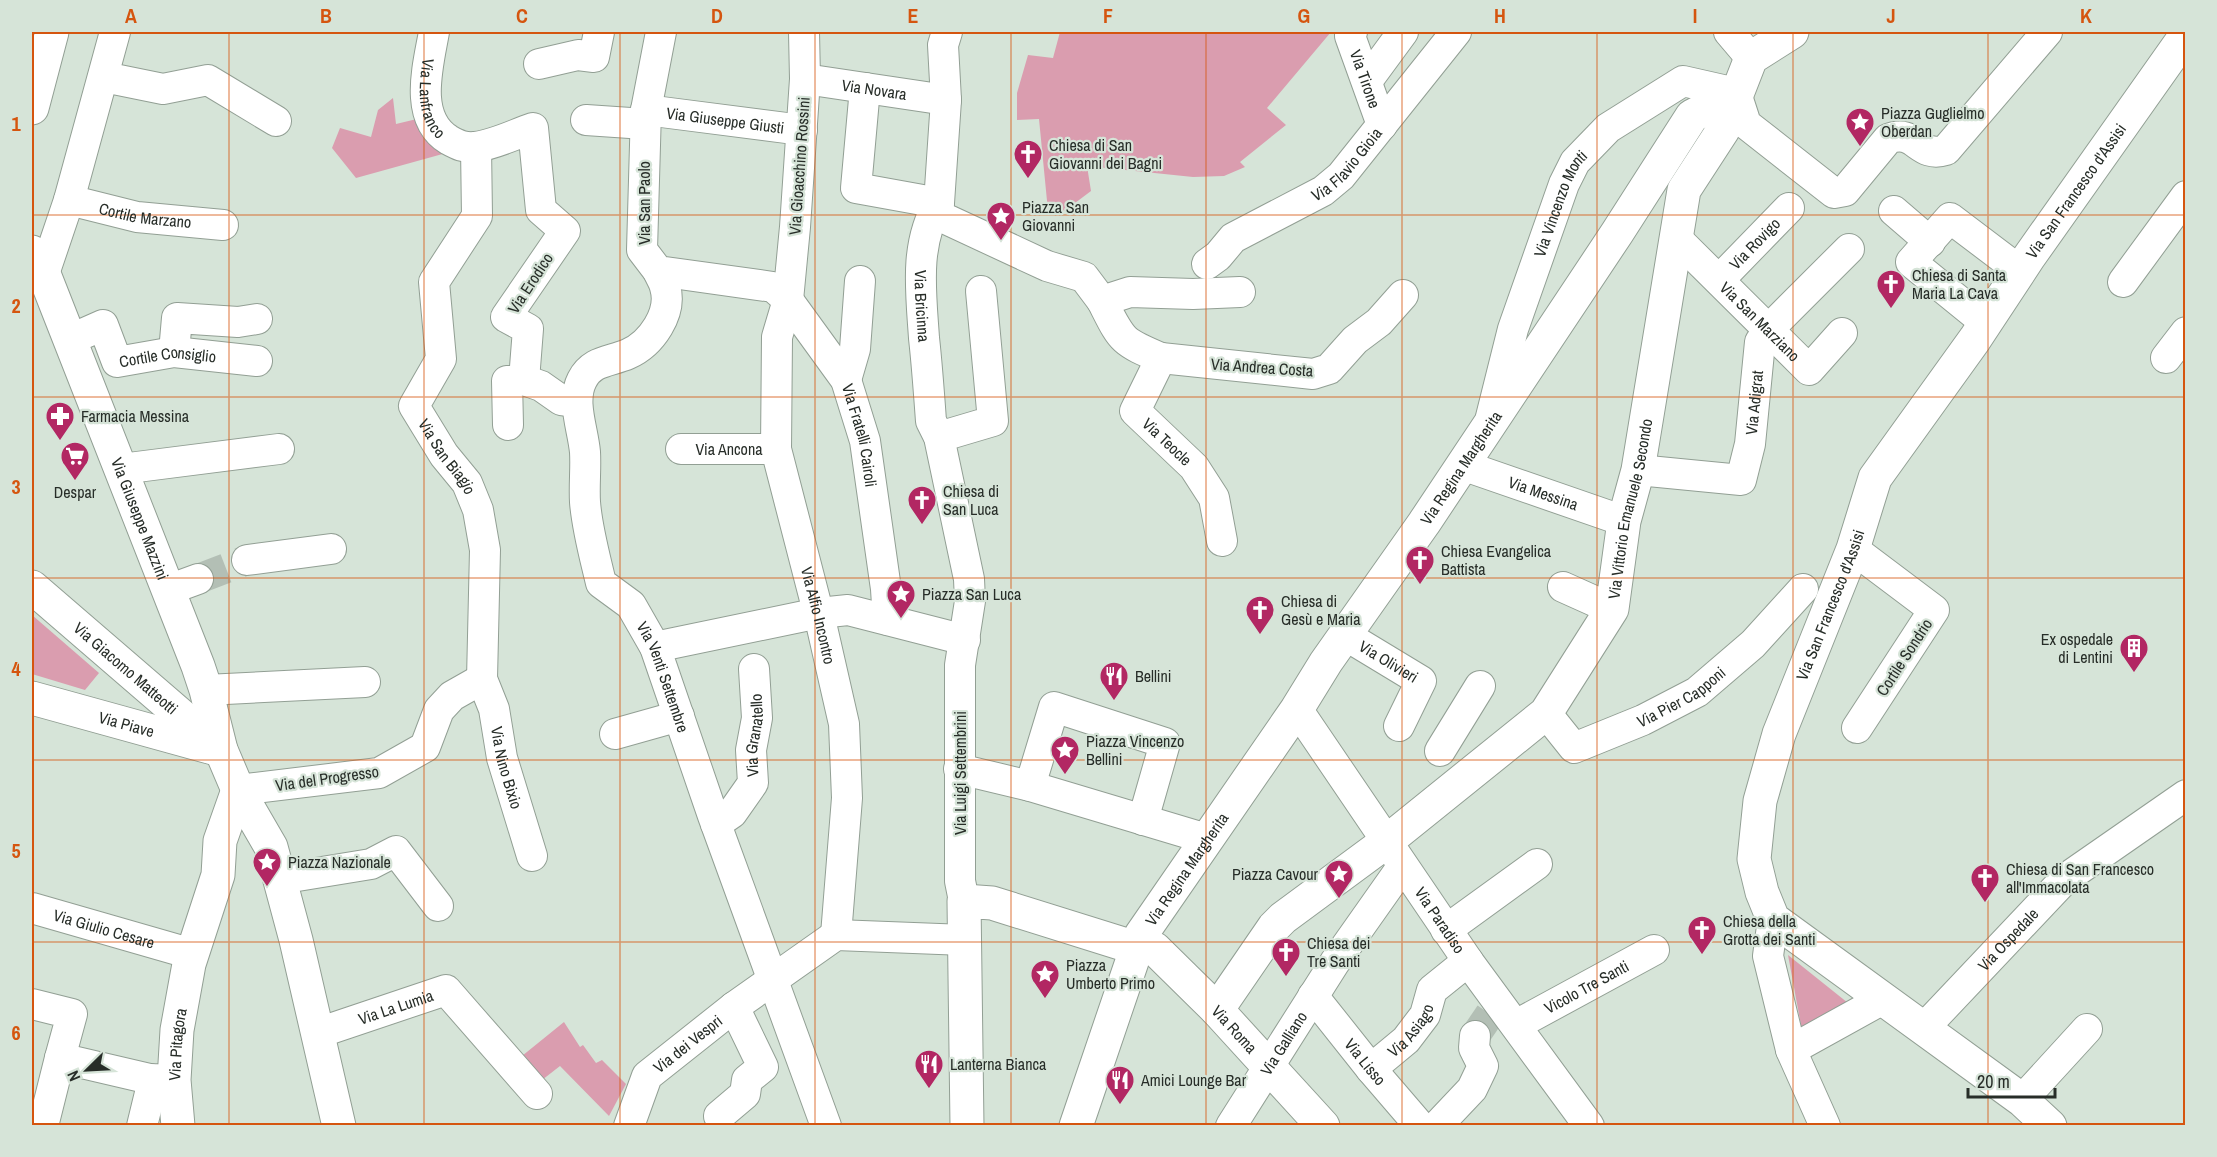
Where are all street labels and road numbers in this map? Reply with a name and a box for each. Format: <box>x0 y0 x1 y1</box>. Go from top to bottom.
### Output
street label: Via Tirone <box>1345 47 1386 111</box>
street label: Via Lanfranco <box>415 57 450 143</box>
street label: Via Novara <box>840 74 909 105</box>
street label: Via Gioacchino Rossini <box>783 96 815 236</box>
street label: Via Giuseppe Giusti <box>665 102 786 139</box>
street label: Via San Francesco d'Assisi <box>2020 119 2131 263</box>
street label: Via Flavio Gioia <box>1307 122 1387 206</box>
street label: Via Vincenzo Monti <box>1528 145 1592 260</box>
street label: Via San Paolo <box>633 161 655 245</box>
street label: Cortile Marzano <box>97 197 192 233</box>
street label: Via Rovigo <box>1724 213 1785 274</box>
street label: Via Erodico <box>502 248 558 318</box>
street label: Via Bricinna <box>910 270 935 344</box>
street label: Via San Marziano <box>1715 277 1805 366</box>
street label: Cortile Consiglio <box>117 341 217 372</box>
street label: Via Andrea Costa <box>1210 352 1315 382</box>
street label: Via Adigrat <box>1740 369 1768 436</box>
street label: Via Fratelli Cairoli <box>837 381 882 488</box>
street label: Via Regina Margherita <box>1415 406 1507 529</box>
street label: Via Teocle <box>1138 413 1197 471</box>
street label: Via San Biagio <box>413 414 481 497</box>
street label: Via Vittorio Emanuele Secondo <box>1602 417 1657 600</box>
street label: Via Ancona <box>696 438 763 460</box>
street label: Via Giuseppe Mazzini <box>106 454 174 583</box>
street label: Via Messina <box>1505 471 1582 516</box>
street label: Via San Francesco d'Assisi <box>1791 527 1869 684</box>
street label: Via Alfio Incontro <box>796 564 841 666</box>
street label: Cortile Sondrio <box>1871 614 1937 700</box>
street label: Via Giacomo Matteotti <box>69 617 183 719</box>
street label: Via Venti Settembre <box>632 617 694 735</box>
street label: Via Olivieri <box>1355 635 1422 688</box>
street label: Via Pier Capponi <box>1634 661 1730 732</box>
street label: Via Granatello <box>739 693 768 778</box>
street label: Via Piave <box>96 706 157 742</box>
street label: Via Luigi Settembrini <box>949 711 971 835</box>
street label: Via Nino Bixio <box>486 725 528 811</box>
street label: Via del Progresso <box>274 760 380 796</box>
street label: Via Regina Margherita <box>1140 808 1234 930</box>
street label: Via Paradiso <box>1410 883 1471 957</box>
street label: Via Ospedale <box>1973 903 2043 976</box>
street label: Via Giulio Cesare <box>51 904 157 954</box>
street label: Vicolo Tre Santi <box>1540 955 1633 1019</box>
street label: Via La Lumia <box>355 984 437 1030</box>
street label: Via Roma <box>1207 1000 1263 1059</box>
street label: Via Asiago <box>1383 1002 1439 1062</box>
street label: Via Pitagora <box>163 1006 192 1081</box>
street label: Via Galliano <box>1255 1007 1312 1080</box>
street label: Via dei Vespri <box>649 1010 727 1078</box>
street label: Via Lisso <box>1340 1034 1391 1090</box>

